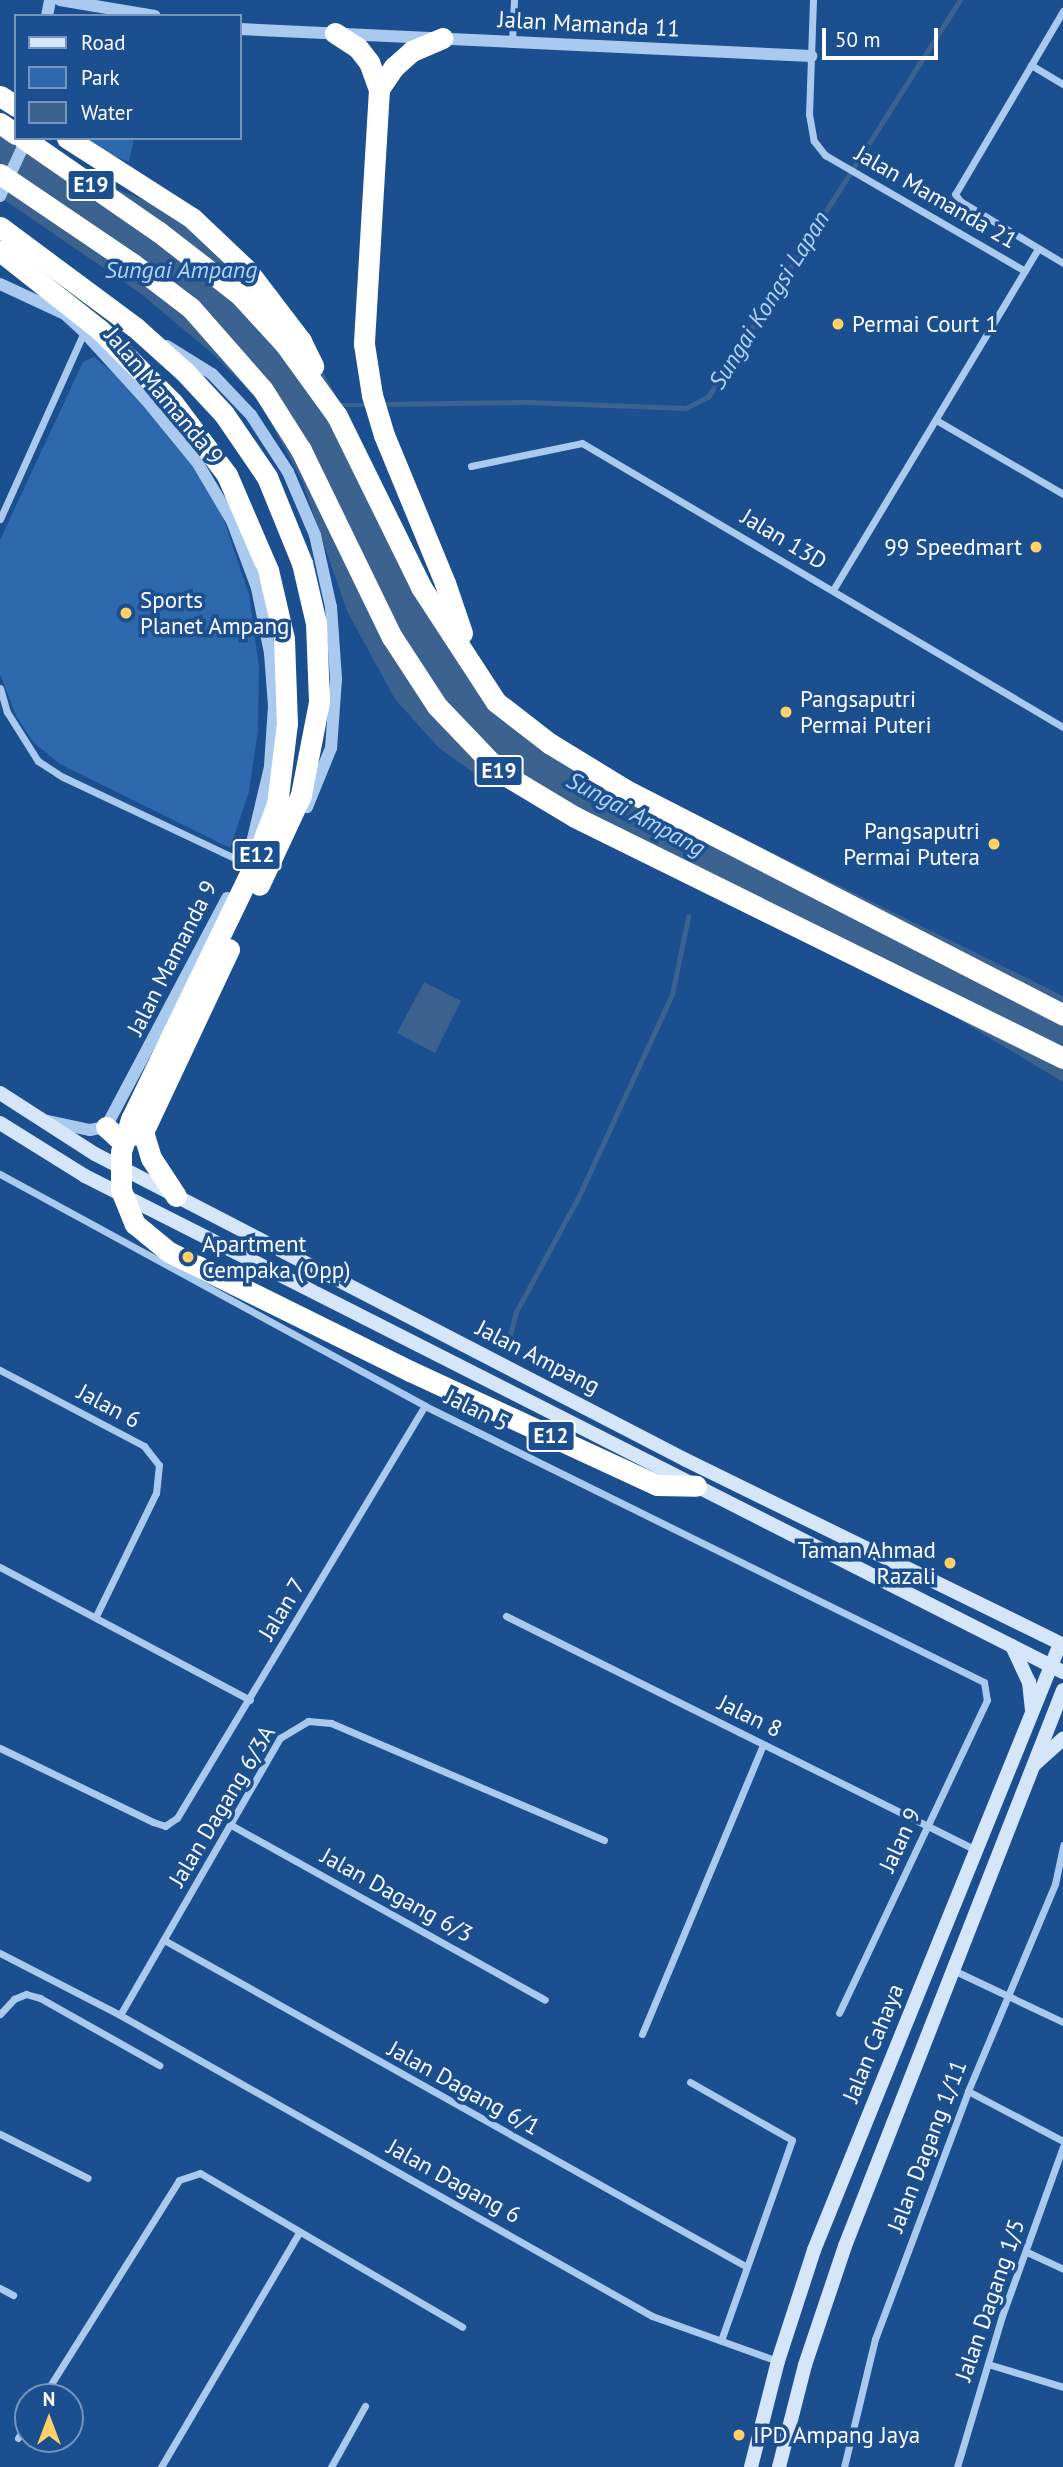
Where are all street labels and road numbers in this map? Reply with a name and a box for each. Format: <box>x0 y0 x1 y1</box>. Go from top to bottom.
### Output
street label: Jalan Mamanda 11 <box>497 5 681 43</box>
street label: Jalan Mamanda 21 <box>850 139 1022 255</box>
road number: E19 <box>66 168 116 202</box>
street label: Jalan Mamanda 9 <box>99 322 229 470</box>
street label: Jalan 13D <box>736 503 832 575</box>
road number: E19 <box>475 754 524 788</box>
road number: E12 <box>232 838 282 872</box>
street label: Jalan Mamanda 9 <box>121 876 223 1040</box>
street label: Jalan Ampang <box>471 1314 605 1400</box>
street label: Jalan 6 <box>73 1378 145 1434</box>
street label: Jalan 5 <box>441 1383 513 1437</box>
road number: E12 <box>526 1418 576 1454</box>
street label: Jalan 7 <box>253 1573 311 1645</box>
street label: Jalan 8 <box>714 1689 786 1743</box>
street label: Jalan Dagang 6/3A <box>163 1721 281 1891</box>
street label: Jalan 9 <box>873 1804 927 1876</box>
street label: Jalan Dagang 6/3 <box>316 1842 478 1948</box>
street label: Jalan Cahaya <box>837 1980 909 2106</box>
street label: Jalan Dagang 6/1 <box>383 2035 545 2141</box>
street label: Jalan Dagang 1/11 <box>882 2056 972 2236</box>
street label: Jalan Dagang 6 <box>382 2133 526 2229</box>
street label: Jalan Dagang 1/5 <box>949 2215 1031 2385</box>

